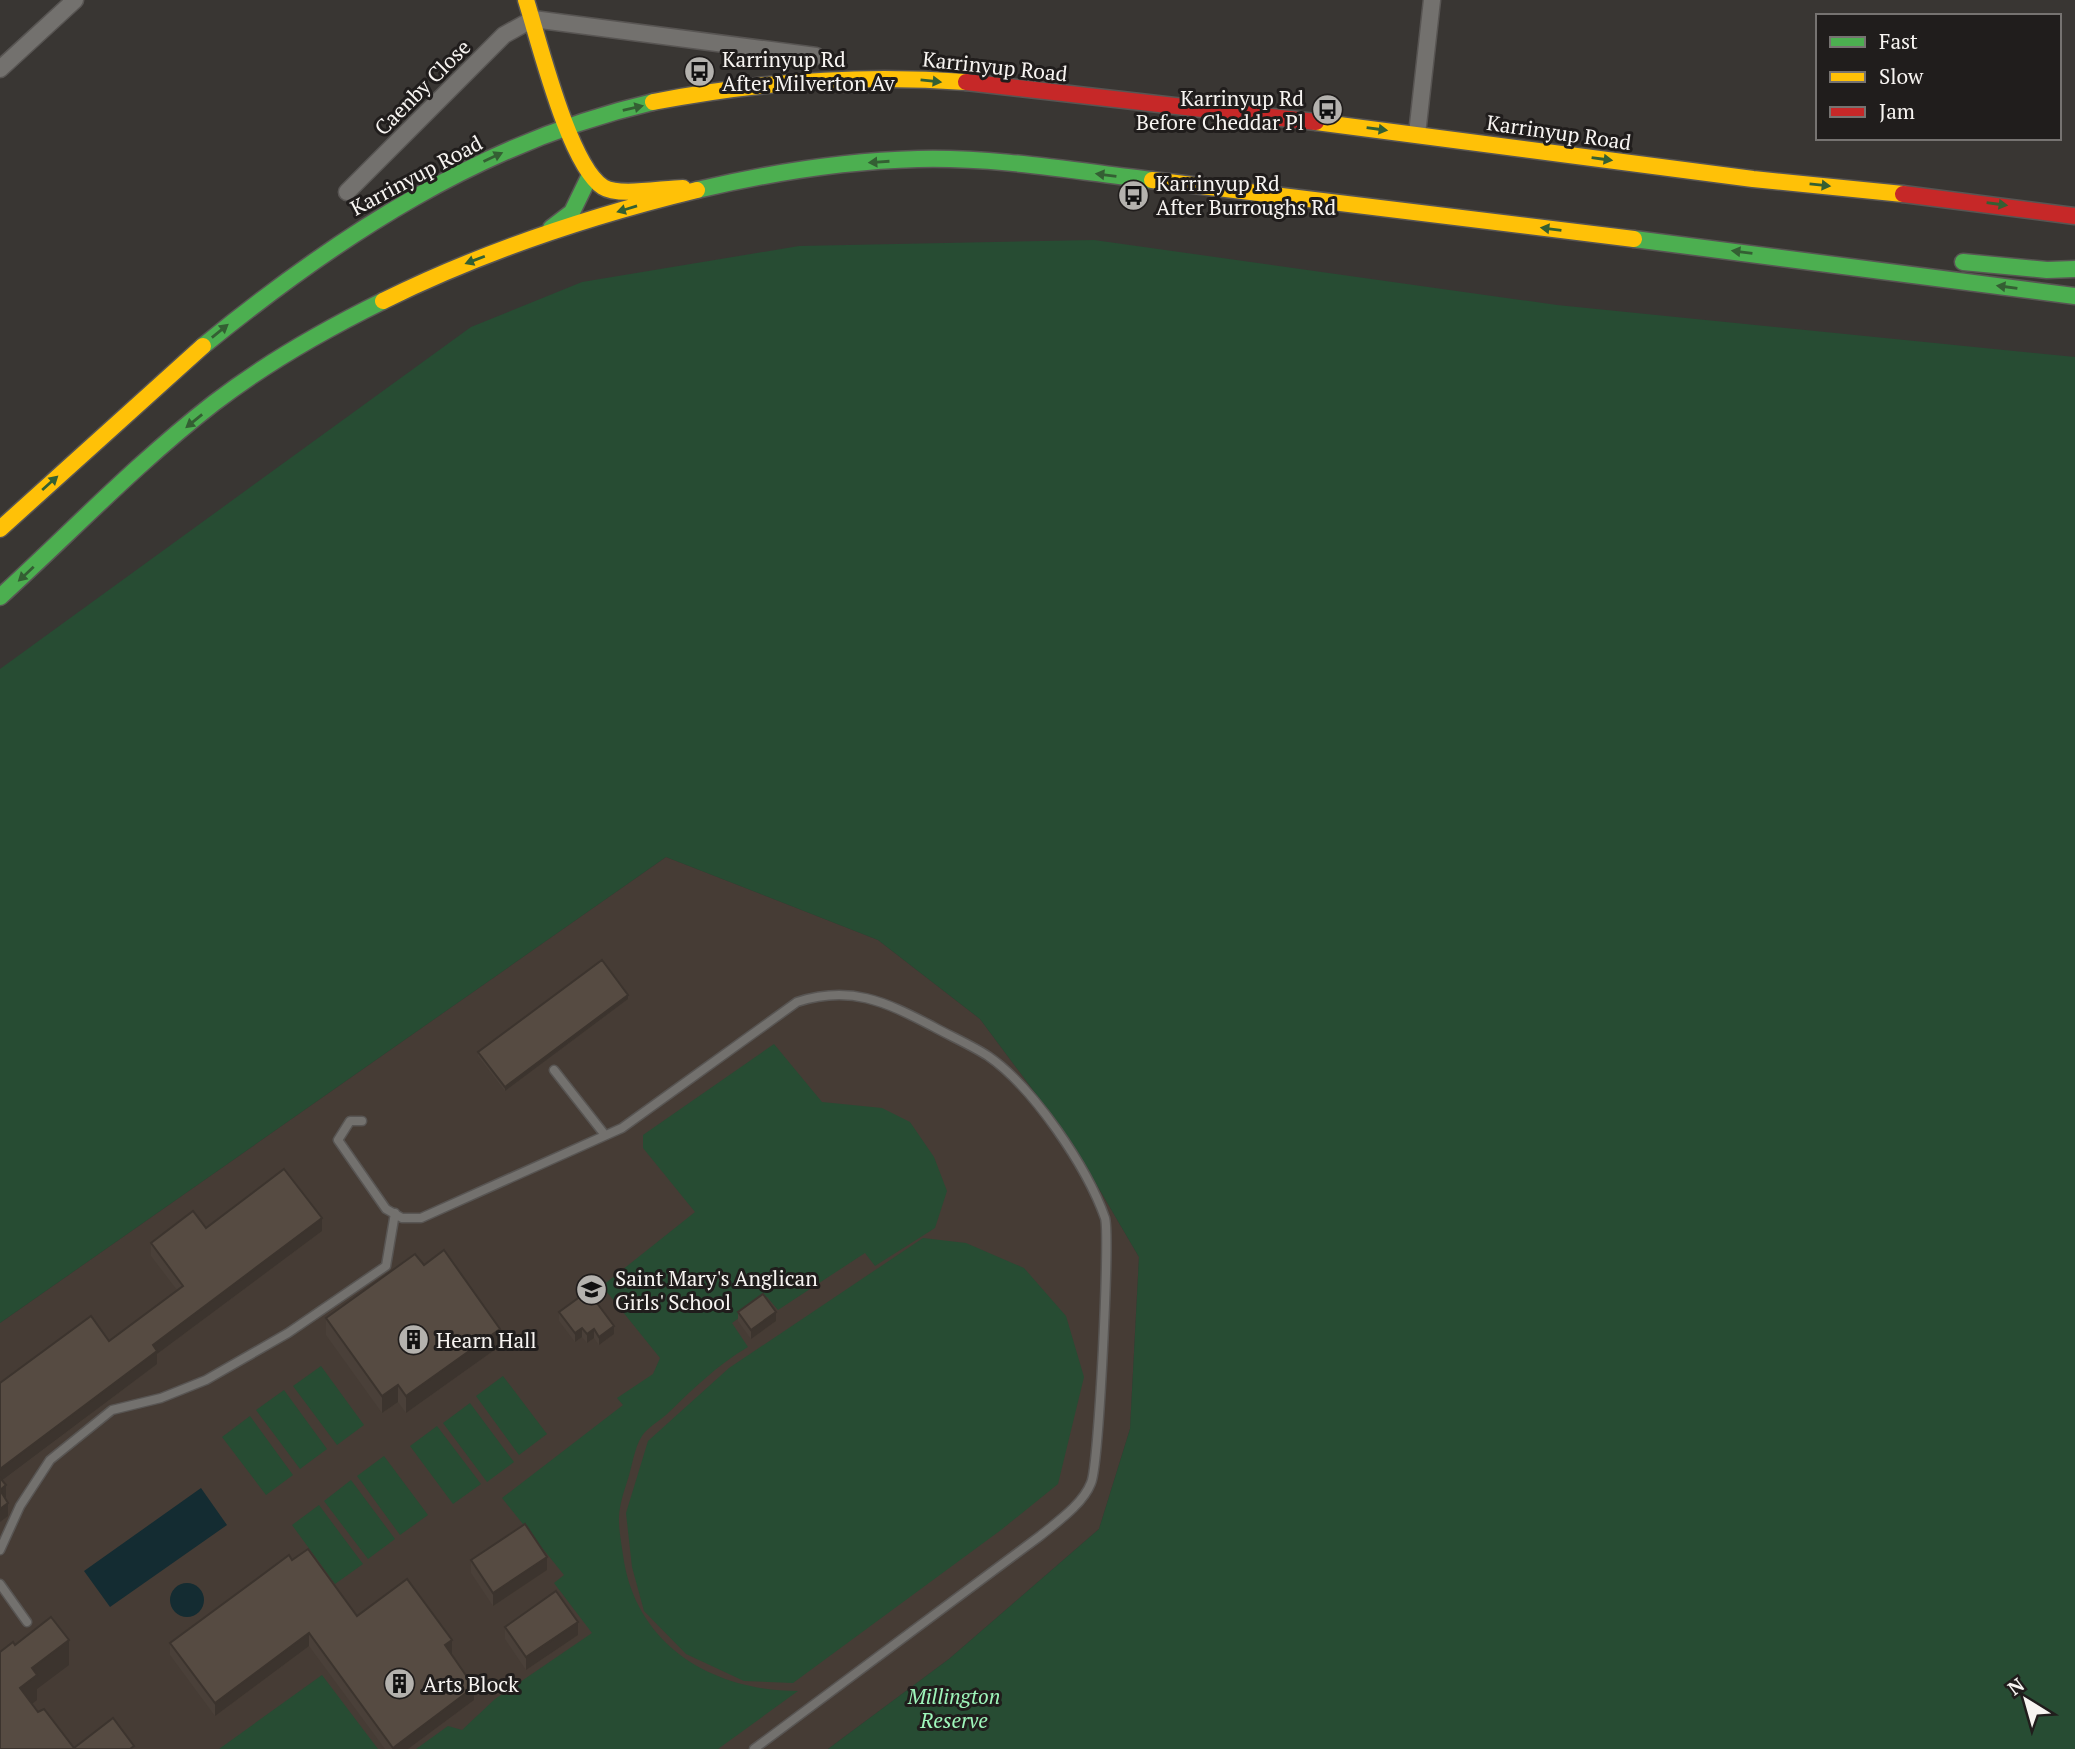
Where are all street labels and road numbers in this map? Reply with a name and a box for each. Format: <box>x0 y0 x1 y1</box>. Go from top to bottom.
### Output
street label: Caenby Close <box>368 33 476 141</box>
street label: Karrinyup Road <box>921 44 1069 88</box>
street label: Karrinyup Road <box>1485 108 1633 156</box>
street label: Karrinyup Road <box>345 128 487 222</box>

